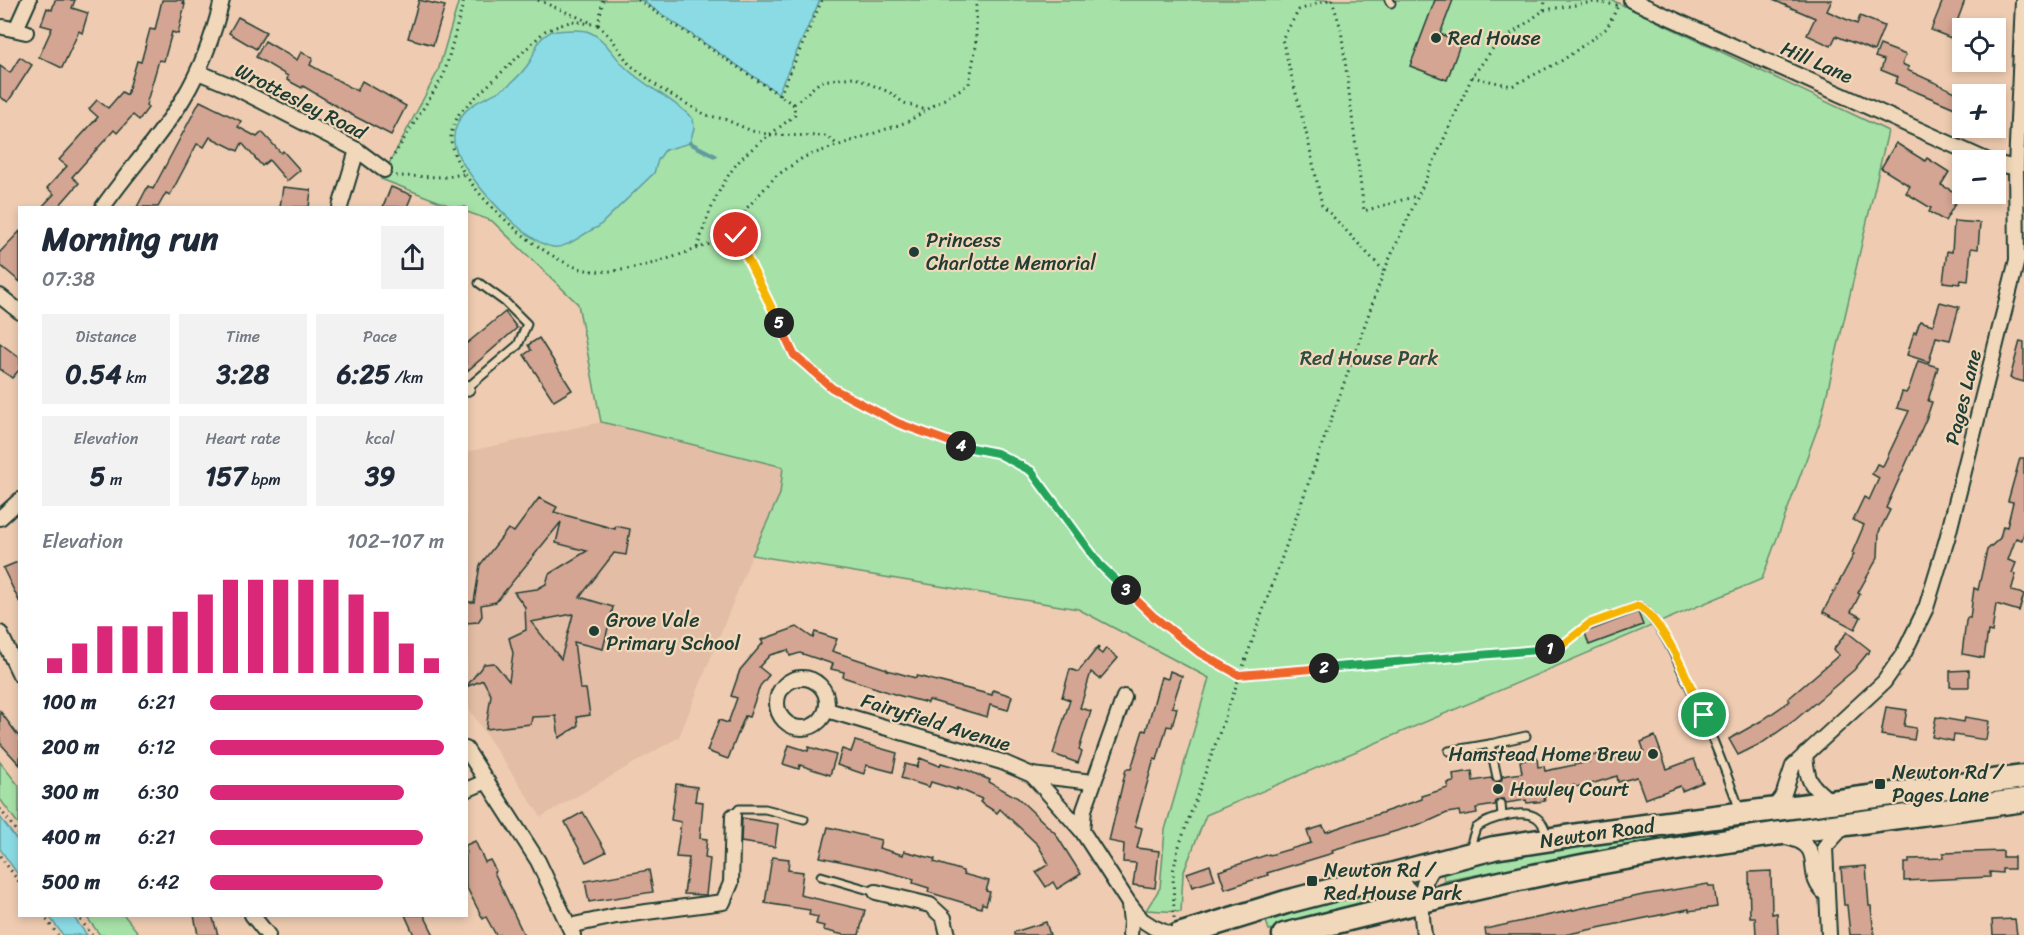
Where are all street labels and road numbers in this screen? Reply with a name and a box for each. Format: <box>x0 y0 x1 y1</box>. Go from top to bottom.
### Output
street label: Hill Lane <box>1775 31 1859 94</box>
street label: Wrottesley Road <box>229 53 374 150</box>
street label: Pages Lane <box>1935 346 1992 449</box>
street label: Fairyfield Avenue <box>857 683 1015 762</box>
street label: Newton Road <box>1537 808 1658 859</box>

